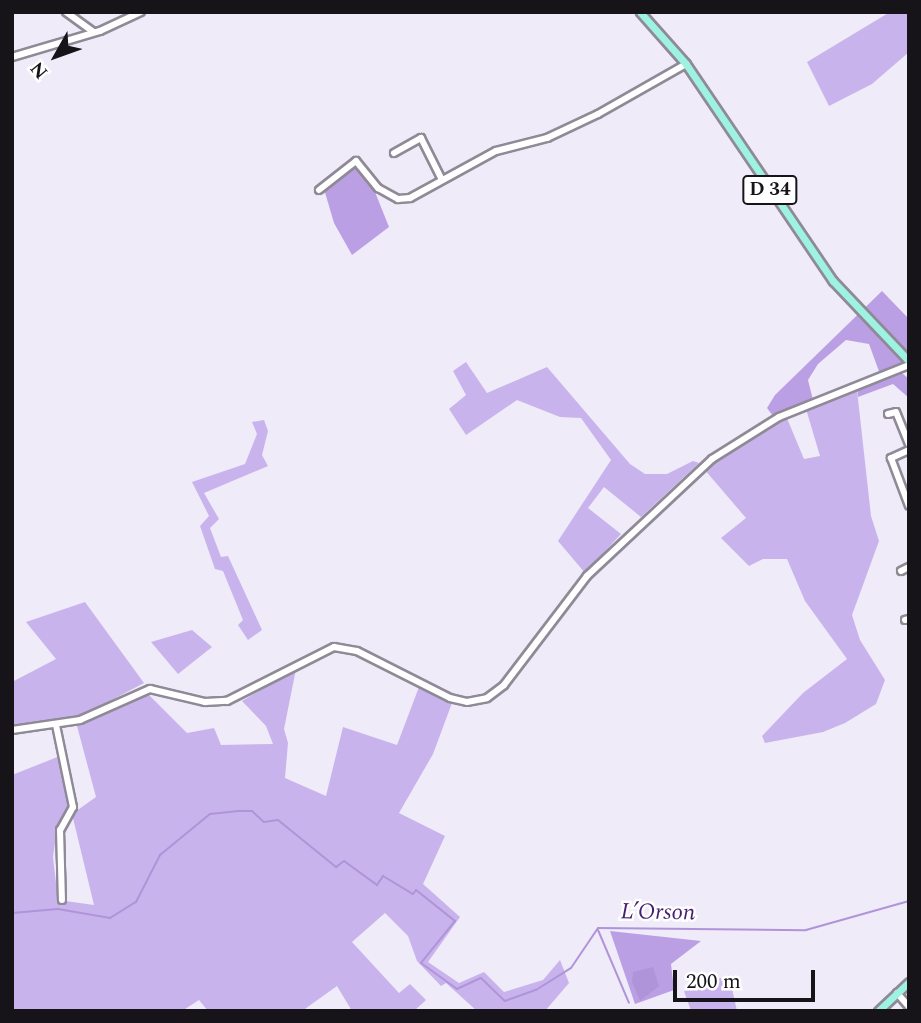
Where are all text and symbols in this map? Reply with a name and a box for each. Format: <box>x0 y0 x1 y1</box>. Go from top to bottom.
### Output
north arrow <box>21 21 91 91</box>
text: N <box>23 55 56 85</box>
road number: D 34 <box>742 174 798 206</box>
water label: L’Orson <box>620 899 696 927</box>
scale bar <box>676 956 818 1000</box>
text: 200 m <box>686 966 741 998</box>

